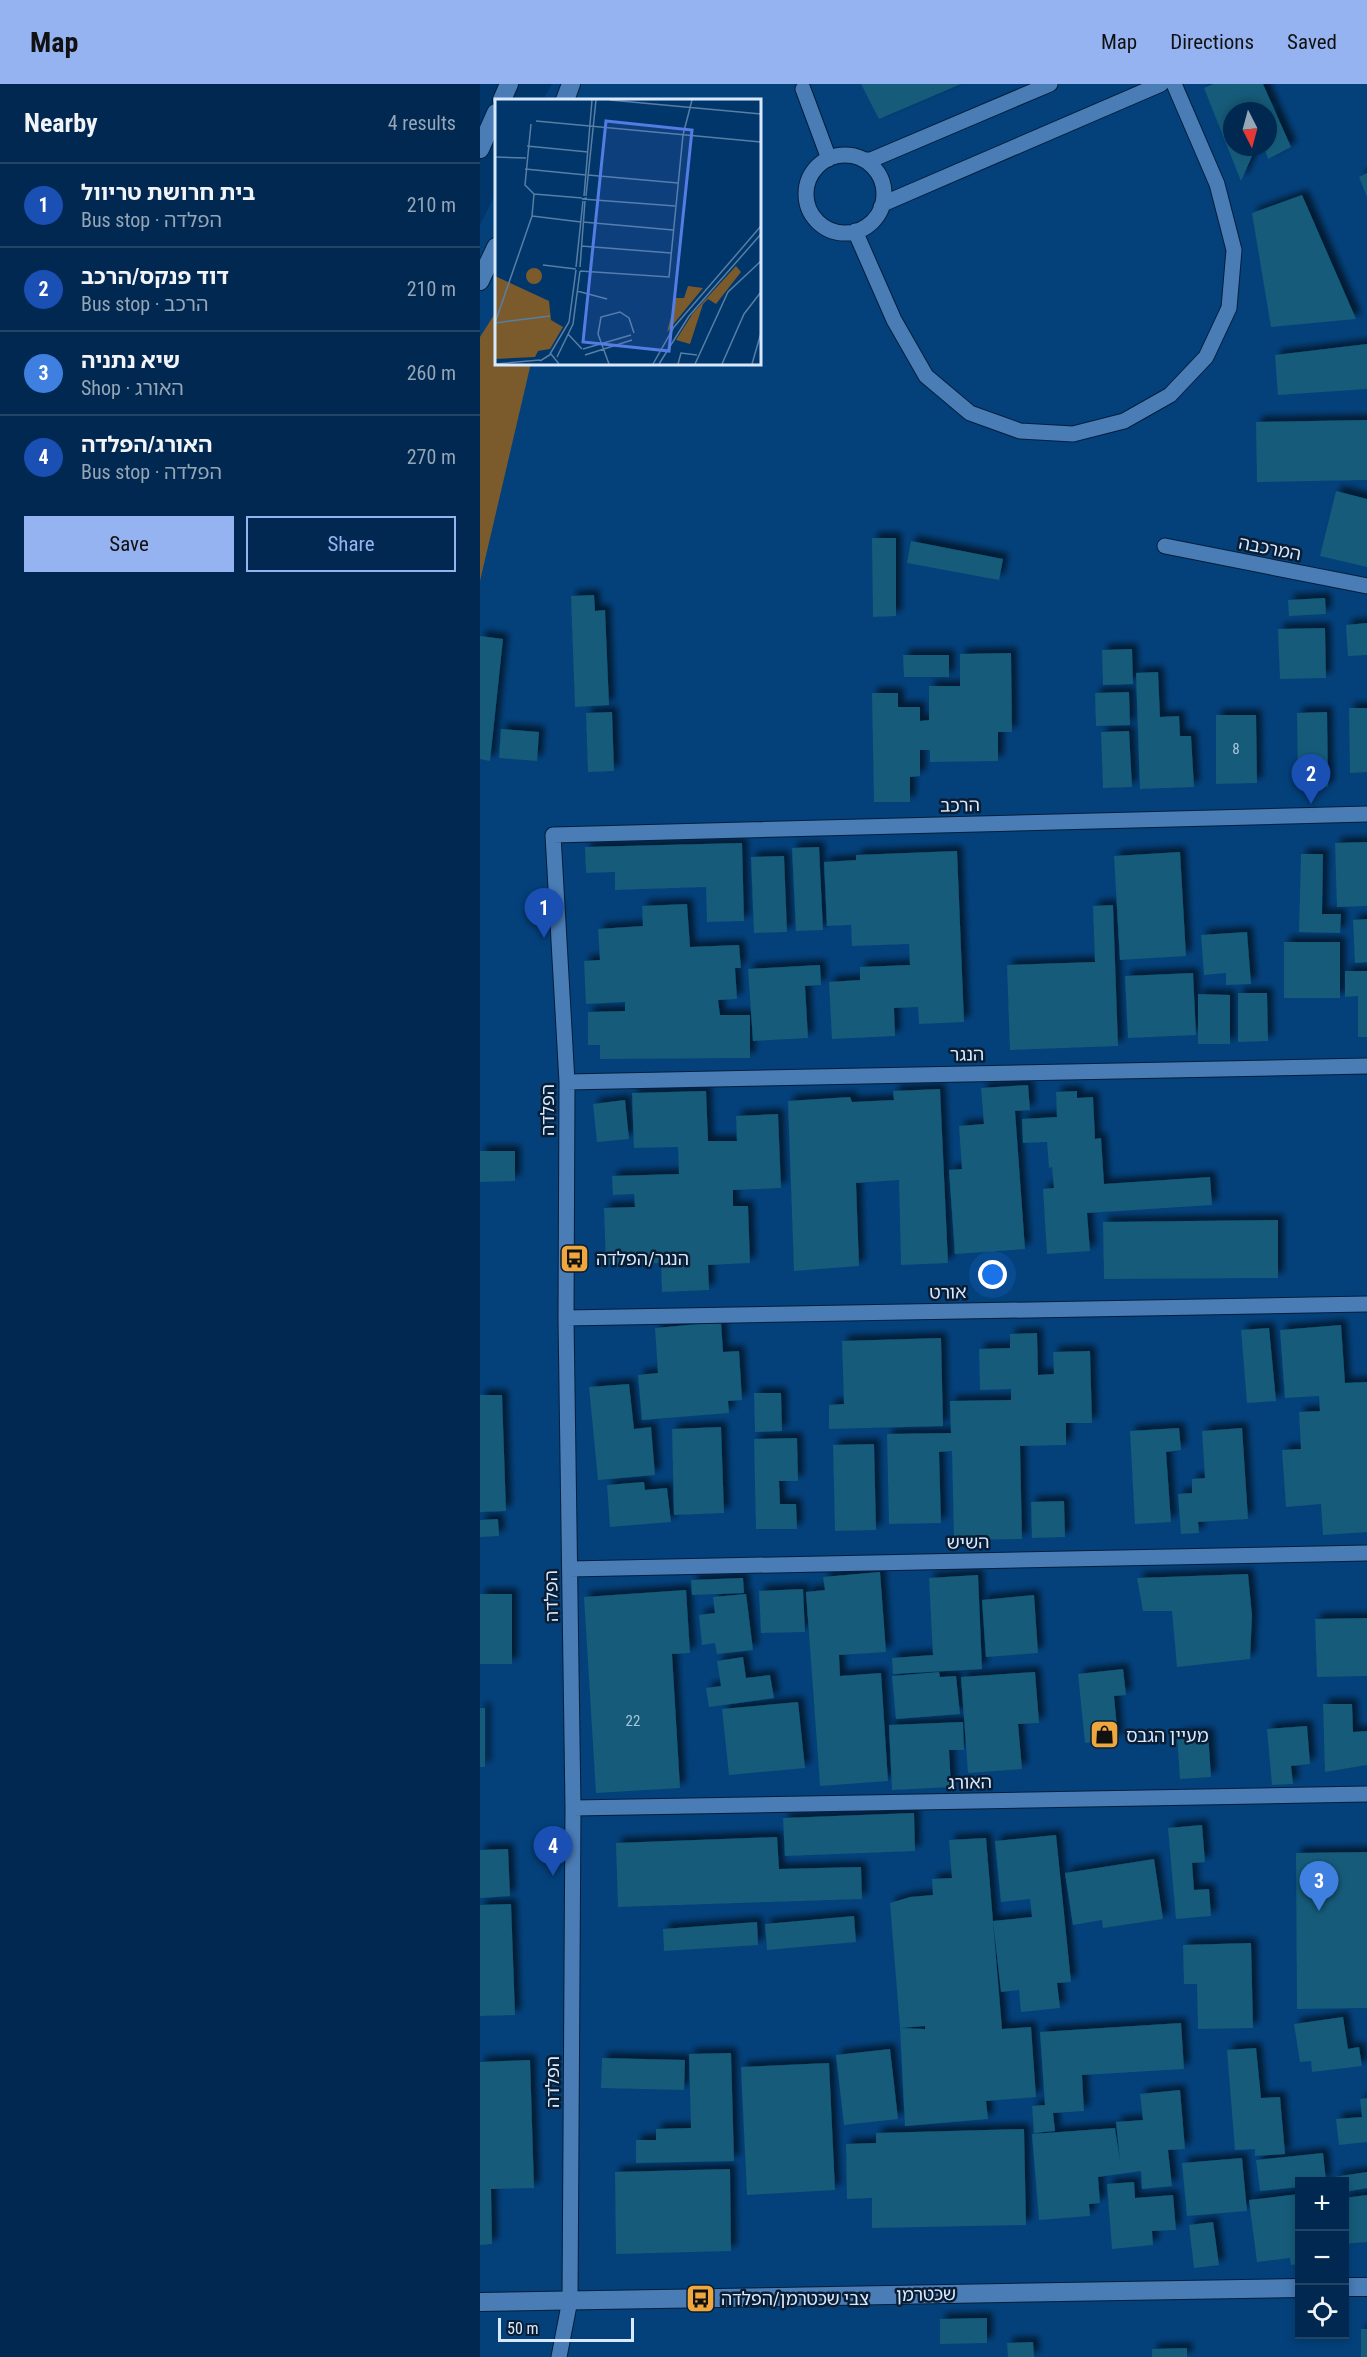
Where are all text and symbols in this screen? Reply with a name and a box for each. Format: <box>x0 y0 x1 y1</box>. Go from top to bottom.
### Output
text: Map <box>30 26 78 59</box>
text: Map <box>1101 30 1137 54</box>
text: Directions <box>1170 30 1254 54</box>
text: Saved <box>1287 30 1337 54</box>
inset map <box>495 99 760 364</box>
north arrow <box>1223 102 1277 156</box>
text: Nearby <box>24 108 98 138</box>
text: 4 results <box>388 111 456 135</box>
text: בית חרושת טריוול <box>81 180 255 205</box>
text: 1 <box>38 193 49 217</box>
text: 210 m <box>407 193 456 217</box>
text: Bus stop · הפלדה <box>81 208 222 232</box>
text: דוד פנקס/הרכב <box>81 264 229 289</box>
text: 2 <box>38 277 49 301</box>
text: 210 m <box>407 277 456 301</box>
text: Bus stop · הרכב <box>81 292 208 316</box>
text: שיא נתניה <box>81 348 180 373</box>
text: 3 <box>38 361 49 385</box>
text: 260 m <box>407 361 456 385</box>
text: Shop · האורג <box>81 376 184 400</box>
text: האורג/הפלדה <box>81 432 212 457</box>
text: 4 <box>38 445 49 469</box>
text: 270 m <box>407 445 456 469</box>
text: Bus stop · הפלדה <box>81 460 222 484</box>
button: Save <box>24 516 234 572</box>
button: Share <box>246 516 456 572</box>
street label: המרכבה <box>1237 532 1303 564</box>
house number: 8 <box>1232 740 1240 758</box>
pin: 2 <box>1292 754 1330 804</box>
street label: הרכב <box>940 794 980 816</box>
pin: 1 <box>524 888 564 938</box>
street label: הנגר <box>950 1043 984 1065</box>
street label: הפלדה <box>537 1084 558 1136</box>
bus stop icon: הנגר/הפלדה <box>559 1242 591 1274</box>
place label: הנגר/הפלדה <box>596 1248 689 1269</box>
your location <box>978 1260 1007 1289</box>
street label: אורט <box>929 1281 967 1303</box>
street label: השיש <box>946 1531 990 1553</box>
street label: הפלדה <box>540 1570 562 1622</box>
house number: 22 <box>626 1712 640 1730</box>
shop icon: מעיין הגבס <box>1089 1719 1121 1751</box>
place label: מעיין הגבס <box>1126 1725 1209 1746</box>
street label: האורג <box>948 1771 992 1793</box>
pin: 4 <box>534 1826 572 1876</box>
pin: 3 <box>1300 1862 1338 1911</box>
street label: הפלדה <box>542 2056 563 2108</box>
map controls <box>1295 2177 1349 2339</box>
button: + <box>1295 2177 1349 2231</box>
button: − <box>1295 2231 1349 2285</box>
bus stop icon: צבי שכטרמן/הפלדה <box>684 2282 716 2314</box>
street label: שכטרמן <box>896 2283 956 2305</box>
button: locate <box>1295 2285 1349 2339</box>
place label: צבי שכטרמן/הפלדה <box>721 2288 869 2309</box>
scale bar <box>498 2315 634 2342</box>
text: 50 m <box>507 2319 539 2338</box>

